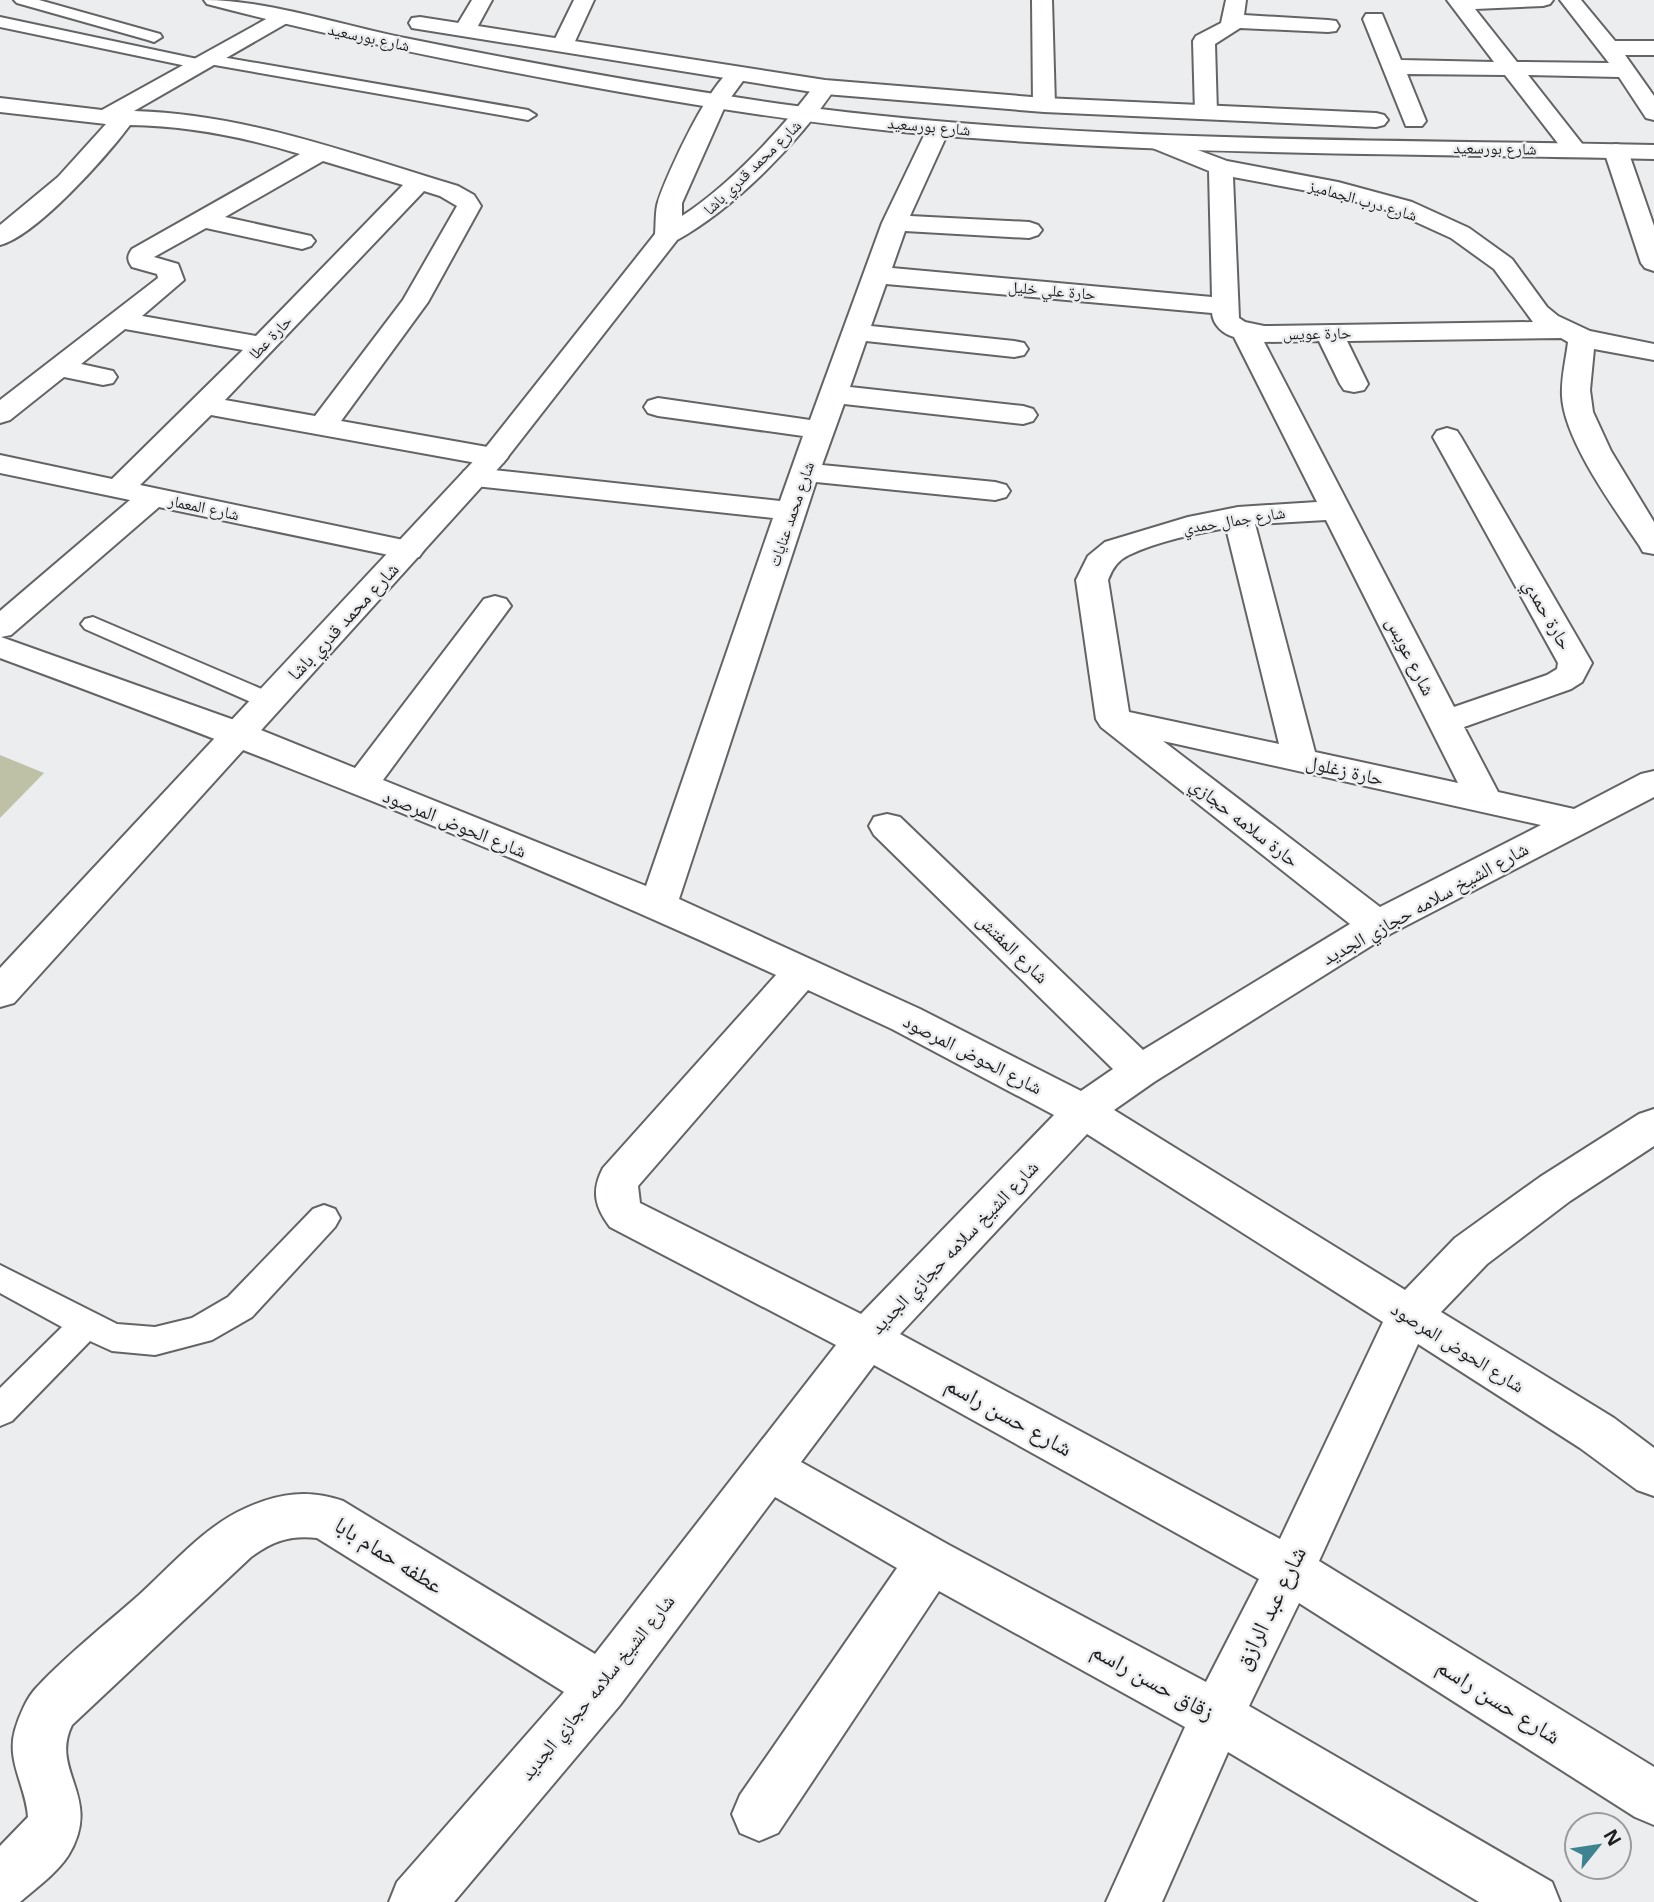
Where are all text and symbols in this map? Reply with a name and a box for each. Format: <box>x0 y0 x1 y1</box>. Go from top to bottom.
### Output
street label: شارع بورسعيد <box>326 18 412 56</box>
street label: شارع بورسعيد <box>887 111 971 141</box>
street label: شارع محمد قدري باشا <box>698 114 807 221</box>
street label: شارع بورسعيد <box>1453 136 1537 160</box>
street label: شارع درب الجماميز <box>1305 174 1420 226</box>
street label: حارة علي خليل <box>1007 275 1097 307</box>
street label: حارة عطا <box>244 310 296 364</box>
street label: حارة عويس <box>1283 321 1351 345</box>
street label: شارع محمد عنايات <box>763 459 819 569</box>
street label: شارع المعمار <box>166 489 241 525</box>
street label: شارع جمال حمدي <box>1181 501 1287 541</box>
street label: شارع محمد قدري باشا <box>281 556 407 688</box>
street label: حارة حمدي <box>1515 574 1579 656</box>
street label: شارع عويس <box>1380 612 1442 700</box>
street label: حارة زغلول <box>1304 748 1386 792</box>
street label: حارة سلامه حجازي <box>1183 771 1305 875</box>
street label: شارع الحوض المرصود <box>379 782 531 864</box>
street label: شارع الشيخ سلامه حجازي الجديد <box>1317 835 1534 973</box>
street label: شارع المفتش <box>971 907 1055 989</box>
street label: شارع الحوض المرصود <box>899 1008 1047 1100</box>
street label: شارع الشيخ سلامه حجازي الجديد <box>864 1154 1046 1342</box>
street label: شارع الحوض المرصود <box>1386 1296 1530 1398</box>
street label: شارع حسن راسم <box>940 1367 1079 1464</box>
street label: عطفه حمام بابا <box>328 1508 450 1601</box>
street label: شارع عبد الرازق <box>1225 1540 1313 1675</box>
street label: شارع الشيخ سلامه حجازي الجديد <box>514 1589 682 1787</box>
street label: زقاق حسن راسم <box>1086 1633 1221 1728</box>
street label: شارع حسن راسم <box>1431 1649 1568 1752</box>
north arrow <box>1563 1811 1633 1881</box>
text: N <box>1598 1824 1628 1851</box>

